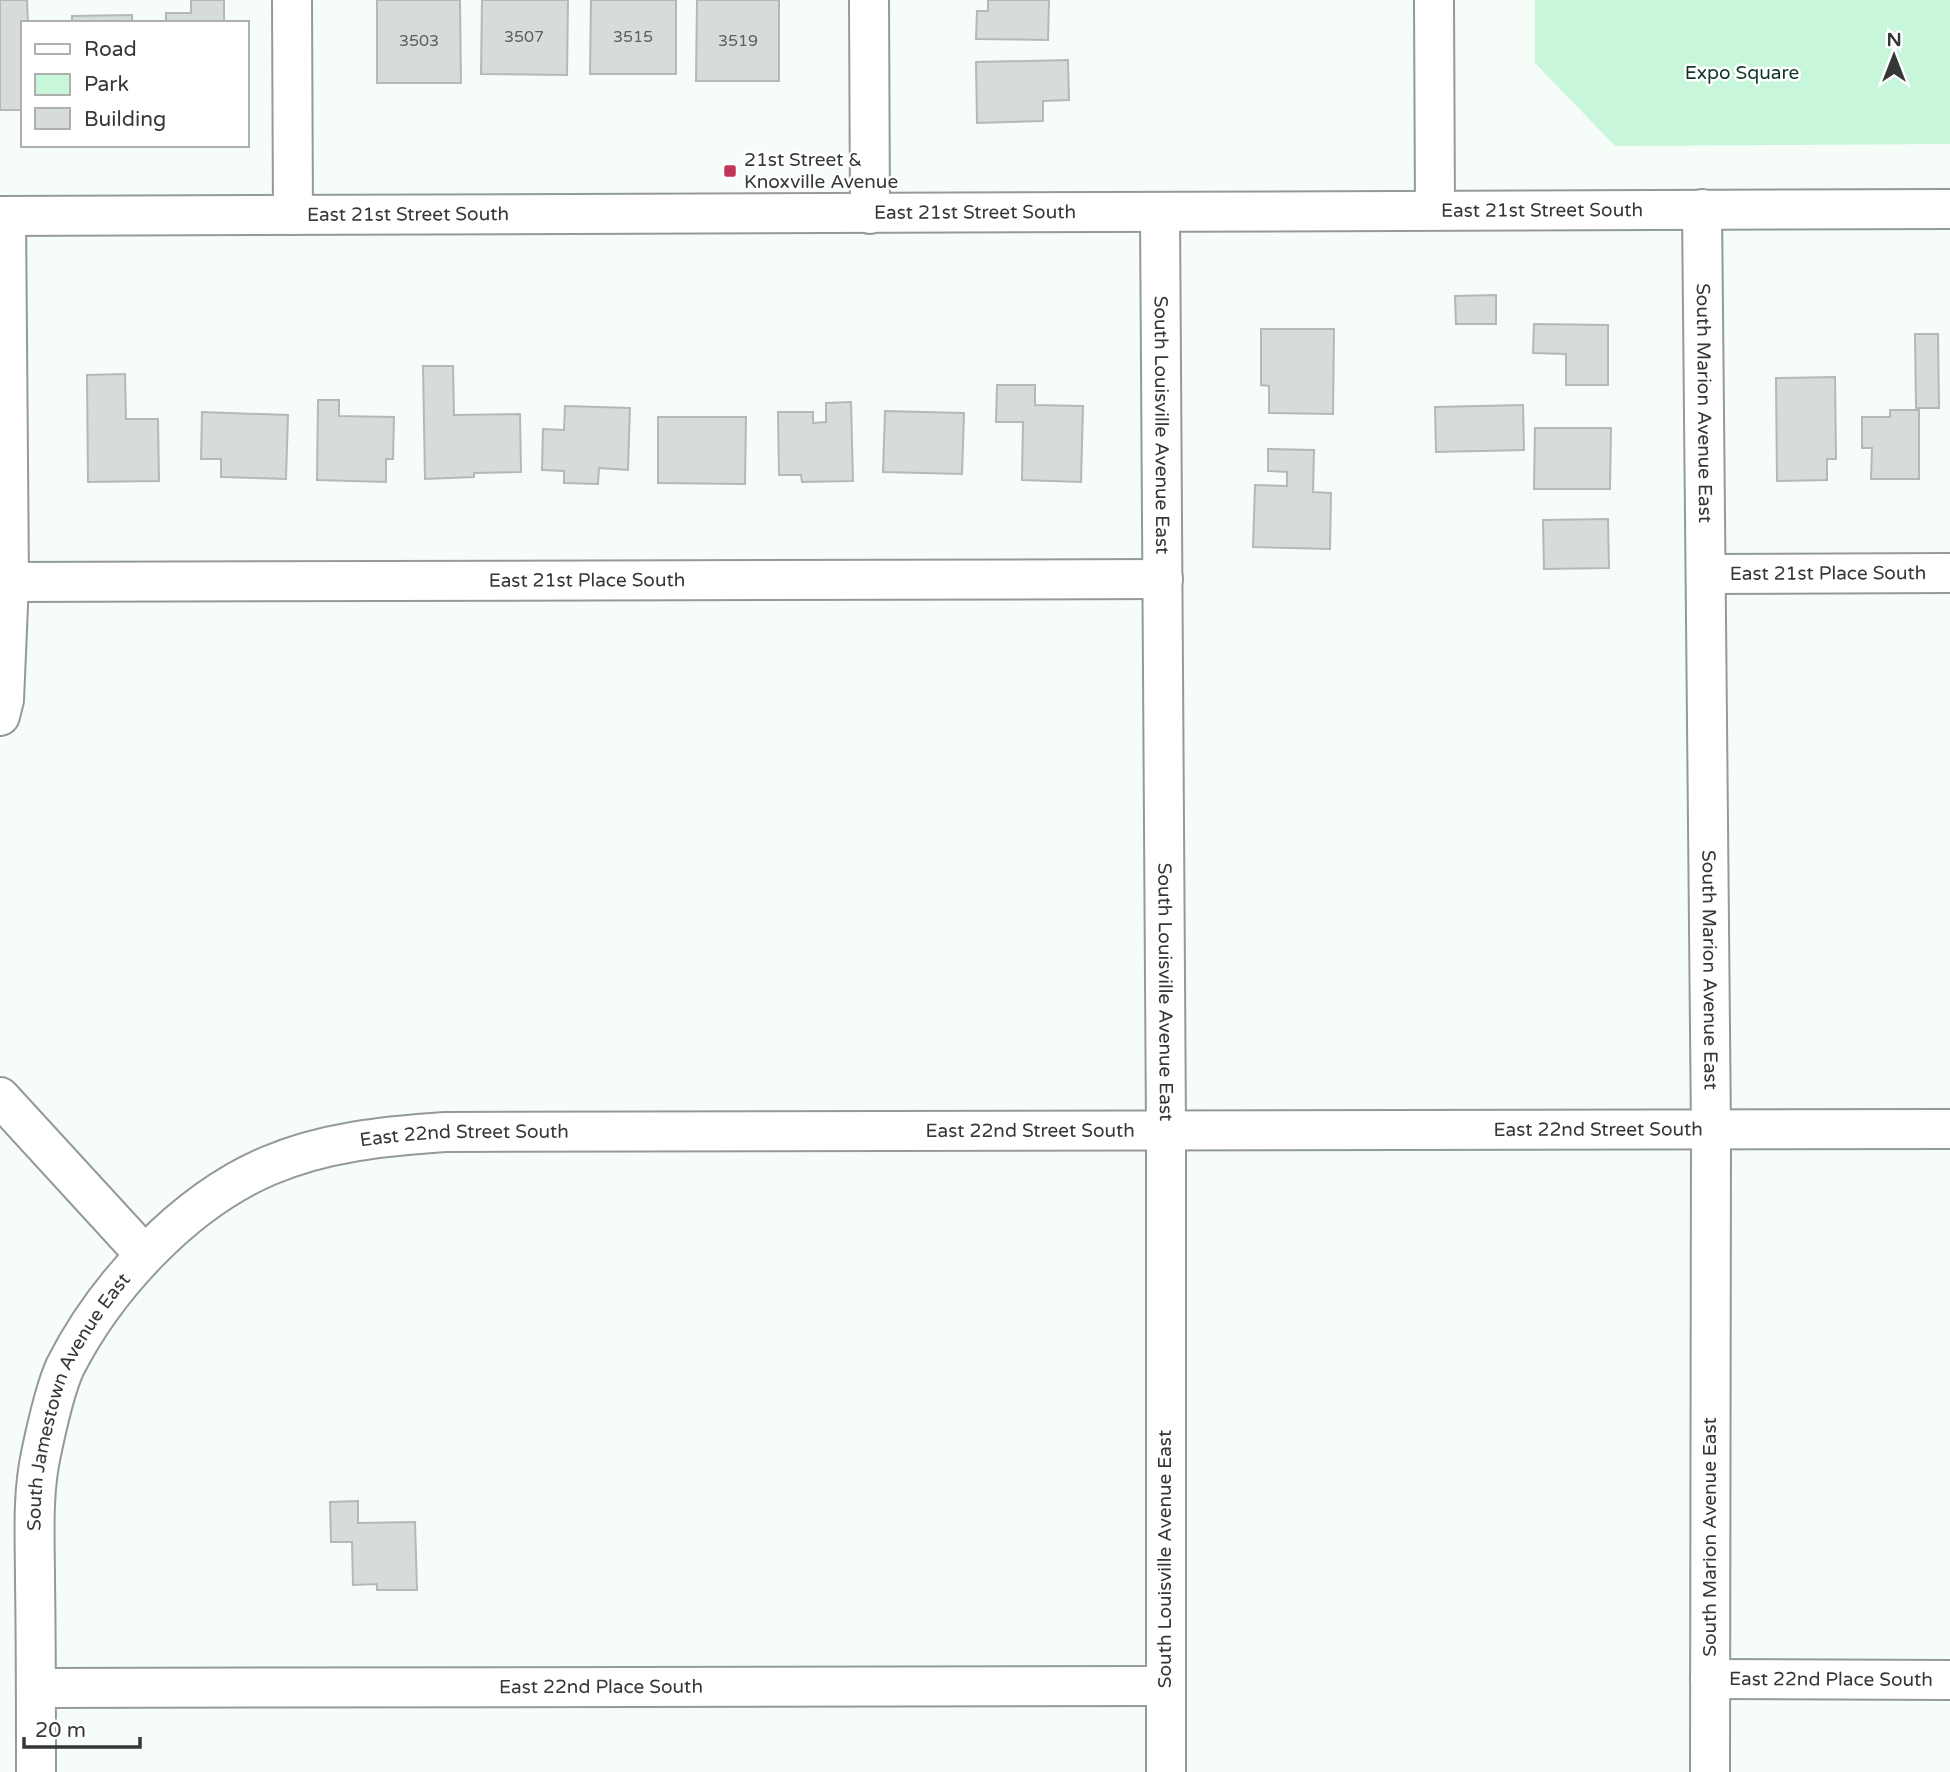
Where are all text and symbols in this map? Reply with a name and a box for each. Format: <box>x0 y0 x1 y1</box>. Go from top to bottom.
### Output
legend <box>21 21 248 147</box>
north arrow <box>1859 21 1929 91</box>
house number: 3507 <box>504 27 544 47</box>
house number: 3515 <box>613 27 653 47</box>
text: N <box>1886 29 1902 51</box>
house number: 3503 <box>399 31 439 51</box>
house number: 3519 <box>718 31 758 51</box>
text: Road <box>84 37 137 62</box>
park label: Expo Square <box>1685 62 1799 84</box>
text: Park <box>84 72 129 97</box>
text: Building <box>84 107 166 132</box>
place label: 21st Street & Knoxville Avenue <box>744 149 898 193</box>
marker: 21st Street & Knoxville Avenue <box>722 163 738 179</box>
street label: East 21st Street South <box>1441 199 1643 222</box>
street label: East 21st Street South <box>874 201 1076 224</box>
street label: East 21st Street South <box>307 203 509 226</box>
street label: South Marion Avenue East <box>1692 283 1716 523</box>
street label: South Louisville Avenue East <box>1150 296 1173 554</box>
street label: East 21st Place South <box>1730 562 1926 585</box>
street label: East 21st Place South <box>489 569 685 592</box>
street label: South Marion Avenue East <box>1697 850 1722 1090</box>
street label: South Louisville Avenue East <box>1153 863 1177 1121</box>
street label: East 22nd Street South <box>1494 1118 1703 1141</box>
street label: East 22nd Street South <box>926 1120 1135 1142</box>
street label: East 22nd Street South <box>358 1121 569 1152</box>
street label: South Jamestown Avenue East <box>23 1269 135 1531</box>
street label: South Marion Avenue East <box>1699 1417 1721 1657</box>
street label: South Louisville Avenue East <box>1154 1430 1176 1688</box>
street label: East 22nd Place South <box>1729 1668 1933 1691</box>
street label: East 22nd Place South <box>499 1676 703 1698</box>
scale bar <box>24 1706 140 1750</box>
text: 20 m <box>35 1718 86 1743</box>

